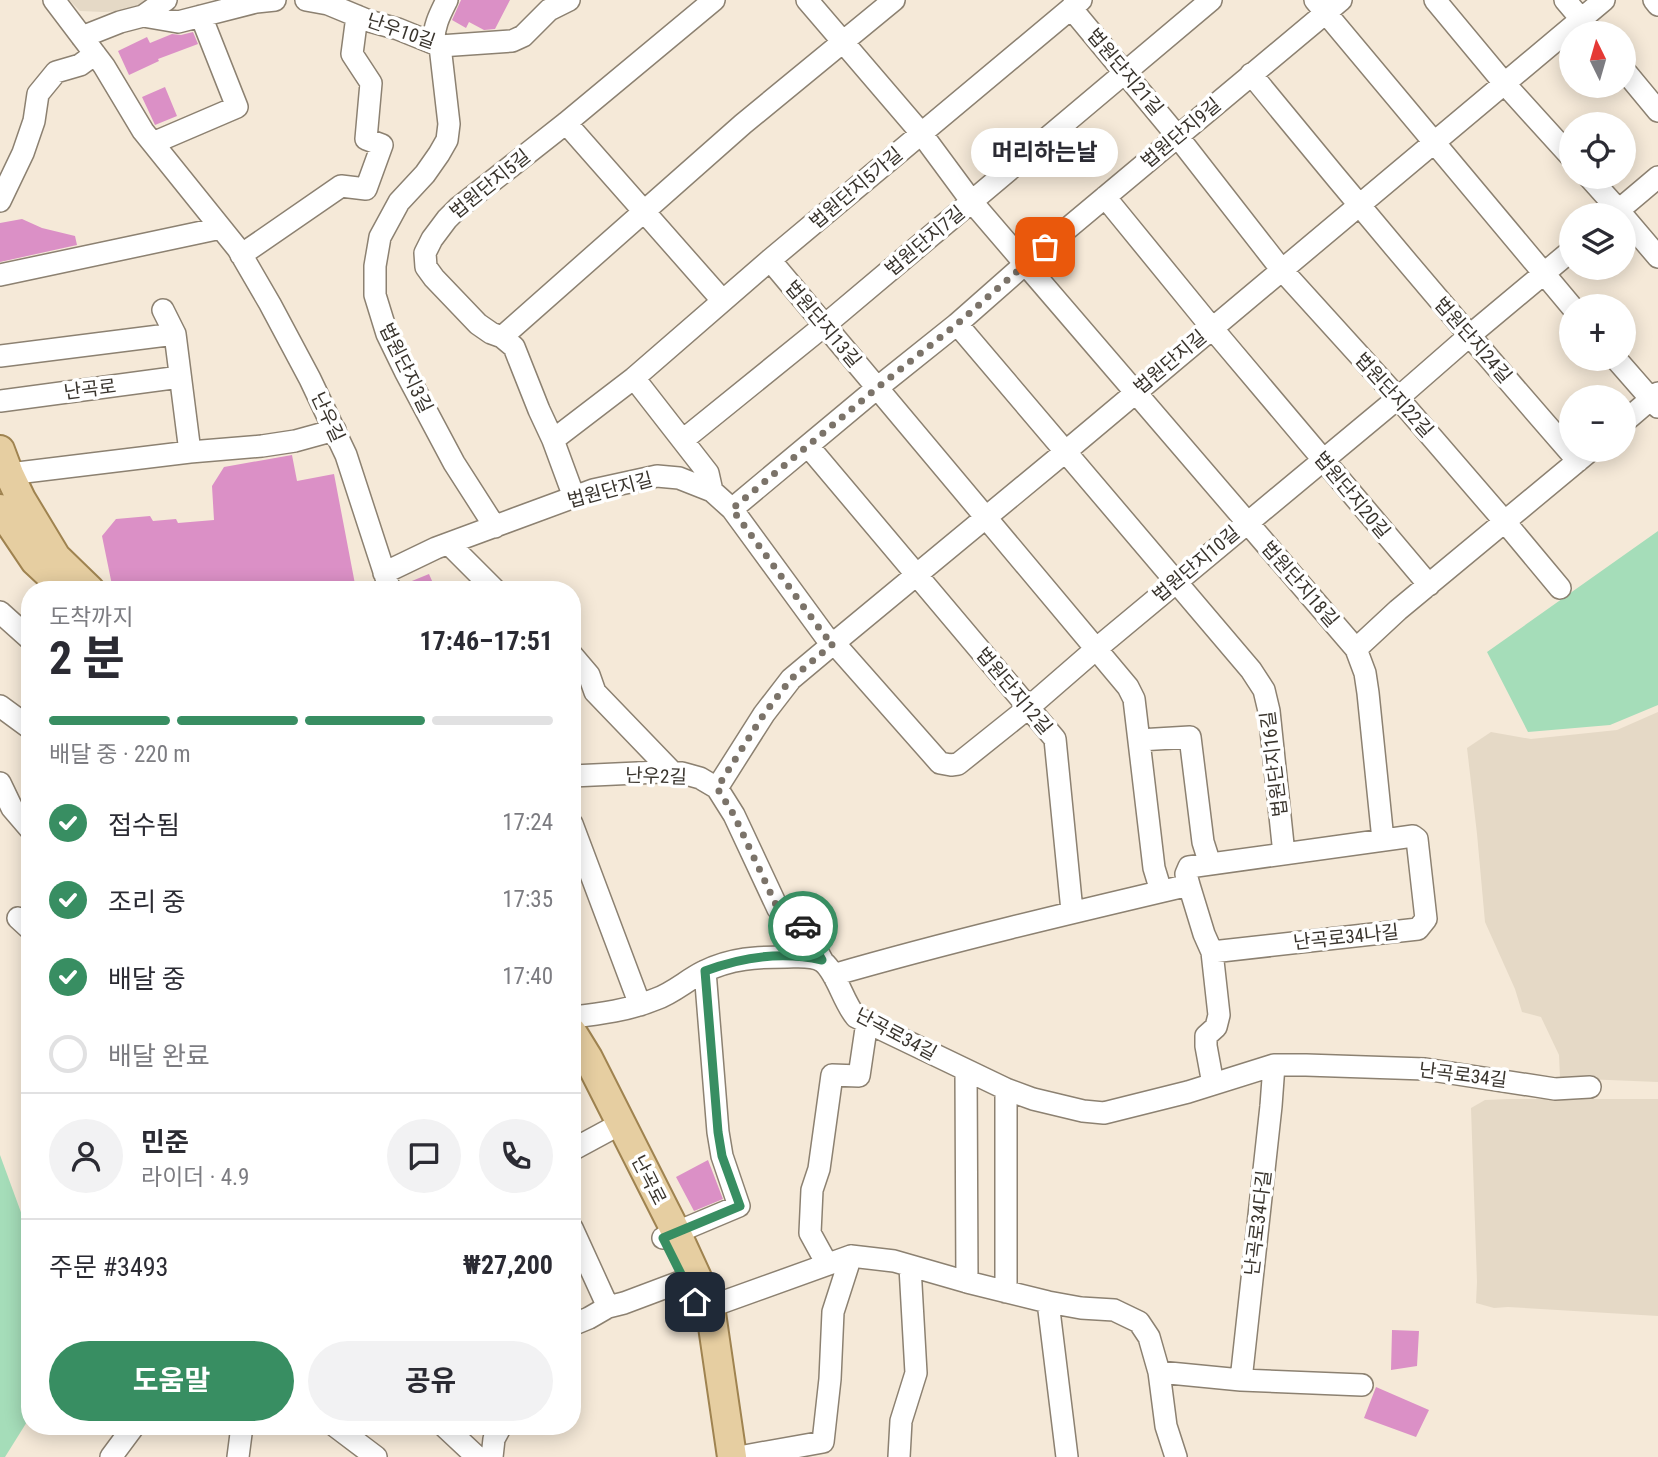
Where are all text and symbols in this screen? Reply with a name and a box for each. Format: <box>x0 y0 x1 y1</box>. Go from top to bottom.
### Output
street label: 난우10길 <box>364 9 438 53</box>
north arrow <box>1559 21 1636 98</box>
map controls <box>1559 21 1636 462</box>
street label: 법원단지21길 <box>1082 24 1168 120</box>
street label: 법원단지9길 <box>1137 93 1225 173</box>
button: locate <box>1559 112 1636 189</box>
callout: 머리하는날 <box>972 128 1118 177</box>
text: 머리하는날 <box>992 139 1097 166</box>
street label: 법원단지5가길 <box>805 142 907 234</box>
street label: 법원단지5길 <box>445 145 535 223</box>
street label: 법원단지7길 <box>881 201 969 281</box>
button: layers <box>1559 203 1636 280</box>
pin <box>1015 217 1075 277</box>
icon: bag <box>1026 228 1064 266</box>
street label: 법원단지13길 <box>780 276 866 372</box>
street label: 법원단지24길 <box>1429 292 1517 388</box>
button: + <box>1559 294 1636 371</box>
street label: 법원단지3길 <box>374 319 438 417</box>
street label: 법원단지길 <box>1129 325 1211 399</box>
street label: 법원단지22길 <box>1350 348 1438 442</box>
street label: 난곡로 <box>63 374 117 404</box>
button: − <box>1559 385 1636 462</box>
street label: 난우길 <box>306 388 350 446</box>
street label: 법원단지20길 <box>1309 447 1395 543</box>
street label: 법원단지길 <box>565 468 655 512</box>
street label: 법원단지10길 <box>1148 521 1244 607</box>
street label: 법원단지18길 <box>1256 536 1344 632</box>
text: 도착까지 <box>49 604 134 631</box>
text: 17:46–17:51 <box>419 626 553 656</box>
text: 2 분 <box>49 631 125 685</box>
street label: 법원단지12길 <box>971 643 1057 739</box>
street label: 법원단지16길 <box>1256 710 1292 818</box>
text: 배달 중 · 220 m <box>49 741 191 768</box>
street label: 난우2길 <box>625 763 687 789</box>
icon: check <box>49 804 87 842</box>
text: 17:24 <box>502 809 553 836</box>
text: 접수됨 <box>108 810 180 840</box>
icon: check <box>49 881 87 919</box>
text: 17:35 <box>502 886 553 913</box>
text: 조리 중 <box>108 887 186 917</box>
courier <box>768 891 838 961</box>
icon: car <box>784 907 822 945</box>
street label: 난곡로34나길 <box>1292 920 1400 954</box>
icon: check <box>49 958 87 996</box>
text: 17:40 <box>502 963 553 990</box>
text: 배달 중 <box>108 964 186 994</box>
street label: 난곡로34길 <box>851 1003 941 1065</box>
text: 배달 완료 <box>108 1041 210 1071</box>
street label: 난곡로34길 <box>1418 1058 1508 1092</box>
button: person <box>49 1119 123 1193</box>
button: chat <box>387 1119 461 1193</box>
button: phone <box>479 1119 553 1193</box>
text: 민준 <box>141 1127 189 1157</box>
street label: 난곡로 <box>627 1151 671 1209</box>
text: 라이더 · 4.9 <box>141 1164 249 1191</box>
street label: 난곡로34다길 <box>1240 1169 1276 1277</box>
text: ₩27,200 <box>463 1250 553 1280</box>
text: 주문 #3493 <box>49 1252 168 1282</box>
pin <box>665 1272 725 1332</box>
icon: home <box>676 1283 714 1321</box>
button: 도움말 <box>49 1341 294 1421</box>
button: 공유 <box>308 1341 553 1421</box>

